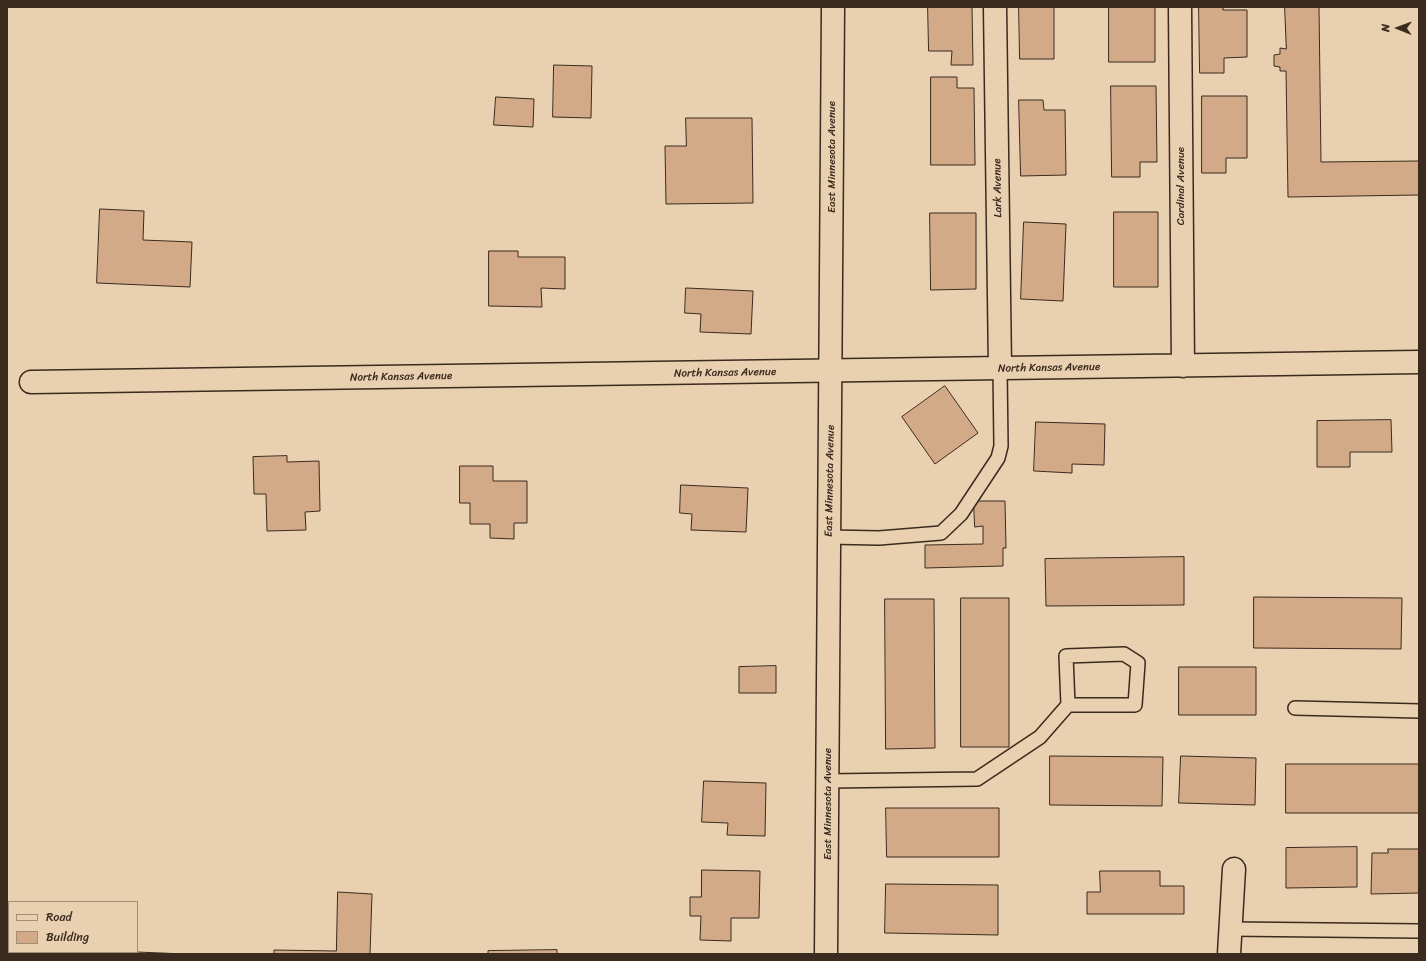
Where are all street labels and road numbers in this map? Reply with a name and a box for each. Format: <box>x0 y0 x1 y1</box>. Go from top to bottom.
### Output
street label: East Minnesota Avenue <box>825 101 839 213</box>
street label: Cardinal Avenue <box>1174 147 1188 225</box>
street label: Lark Avenue <box>991 158 1005 218</box>
street label: North Kansas Avenue <box>998 361 1100 375</box>
street label: North Kansas Avenue <box>674 366 776 380</box>
street label: North Kansas Avenue <box>350 370 452 384</box>
street label: East Minnesota Avenue <box>822 425 838 537</box>
street label: East Minnesota Avenue <box>821 748 835 860</box>

